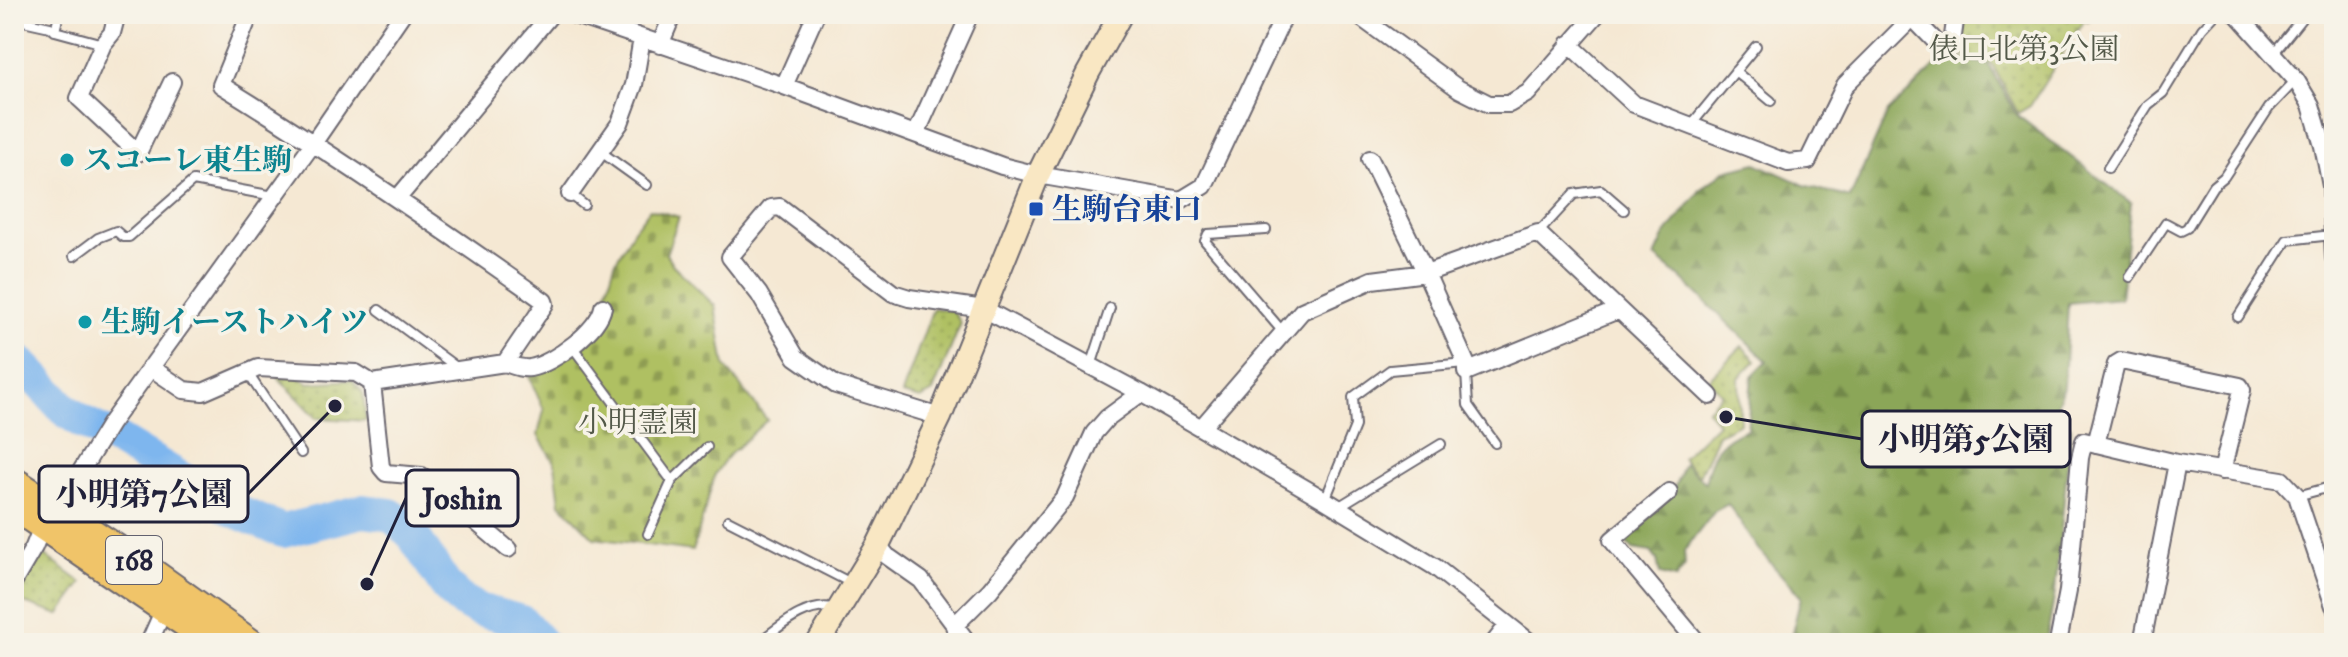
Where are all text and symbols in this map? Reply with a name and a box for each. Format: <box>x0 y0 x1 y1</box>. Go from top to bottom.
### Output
park label: 俵口北第3公園 <box>1928 32 2120 69</box>
place label: スコーレ東生駒 <box>83 143 292 180</box>
marker: スコーレ東生駒 <box>58 151 76 169</box>
place label: 生駒台東口 <box>1052 192 1202 229</box>
marker: 生駒台東口 <box>1027 200 1045 218</box>
place label: 生駒イーストハイツ <box>101 305 369 342</box>
marker: 生駒イーストハイツ <box>76 313 94 331</box>
park label: 小明霊園 <box>578 405 698 442</box>
callout: 小明第5公園 <box>1862 411 2070 467</box>
text: 小明第5公園 <box>1878 421 2054 461</box>
callout: 小明第7公園 <box>39 466 248 522</box>
callout: Joshin <box>406 470 518 526</box>
text: 小明第7公園 <box>56 476 232 516</box>
text: Joshin <box>419 480 502 520</box>
road number: 168 <box>106 536 162 584</box>

